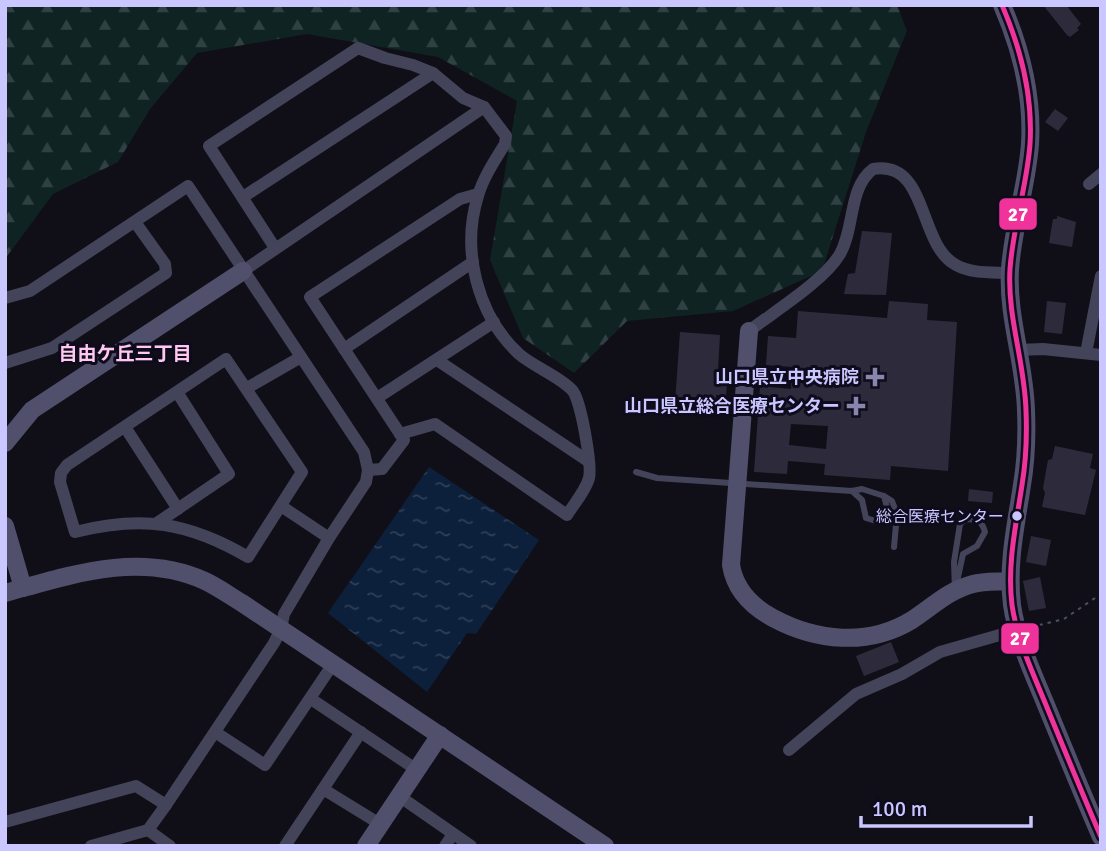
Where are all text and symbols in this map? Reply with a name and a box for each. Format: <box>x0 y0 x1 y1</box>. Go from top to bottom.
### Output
line badge: 27 <box>998 197 1038 231</box>
text: 27 <box>1008 203 1028 227</box>
district label: 自由ケ丘三丁目 <box>58 342 192 366</box>
place label: 山口県立中央病院 <box>715 366 859 388</box>
marker: 山口県立中央病院 <box>865 367 885 387</box>
place label: 山口県立総合医療センター <box>624 395 840 417</box>
marker: 山口県立総合医療センター <box>846 396 866 416</box>
place label: 総合医療センター <box>876 507 1004 527</box>
marker: 総合医療センター <box>1010 509 1024 523</box>
line badge: 27 <box>1000 622 1040 655</box>
text: 27 <box>1010 627 1030 651</box>
scale bar <box>861 784 1031 828</box>
text: 100 m <box>872 796 927 822</box>

